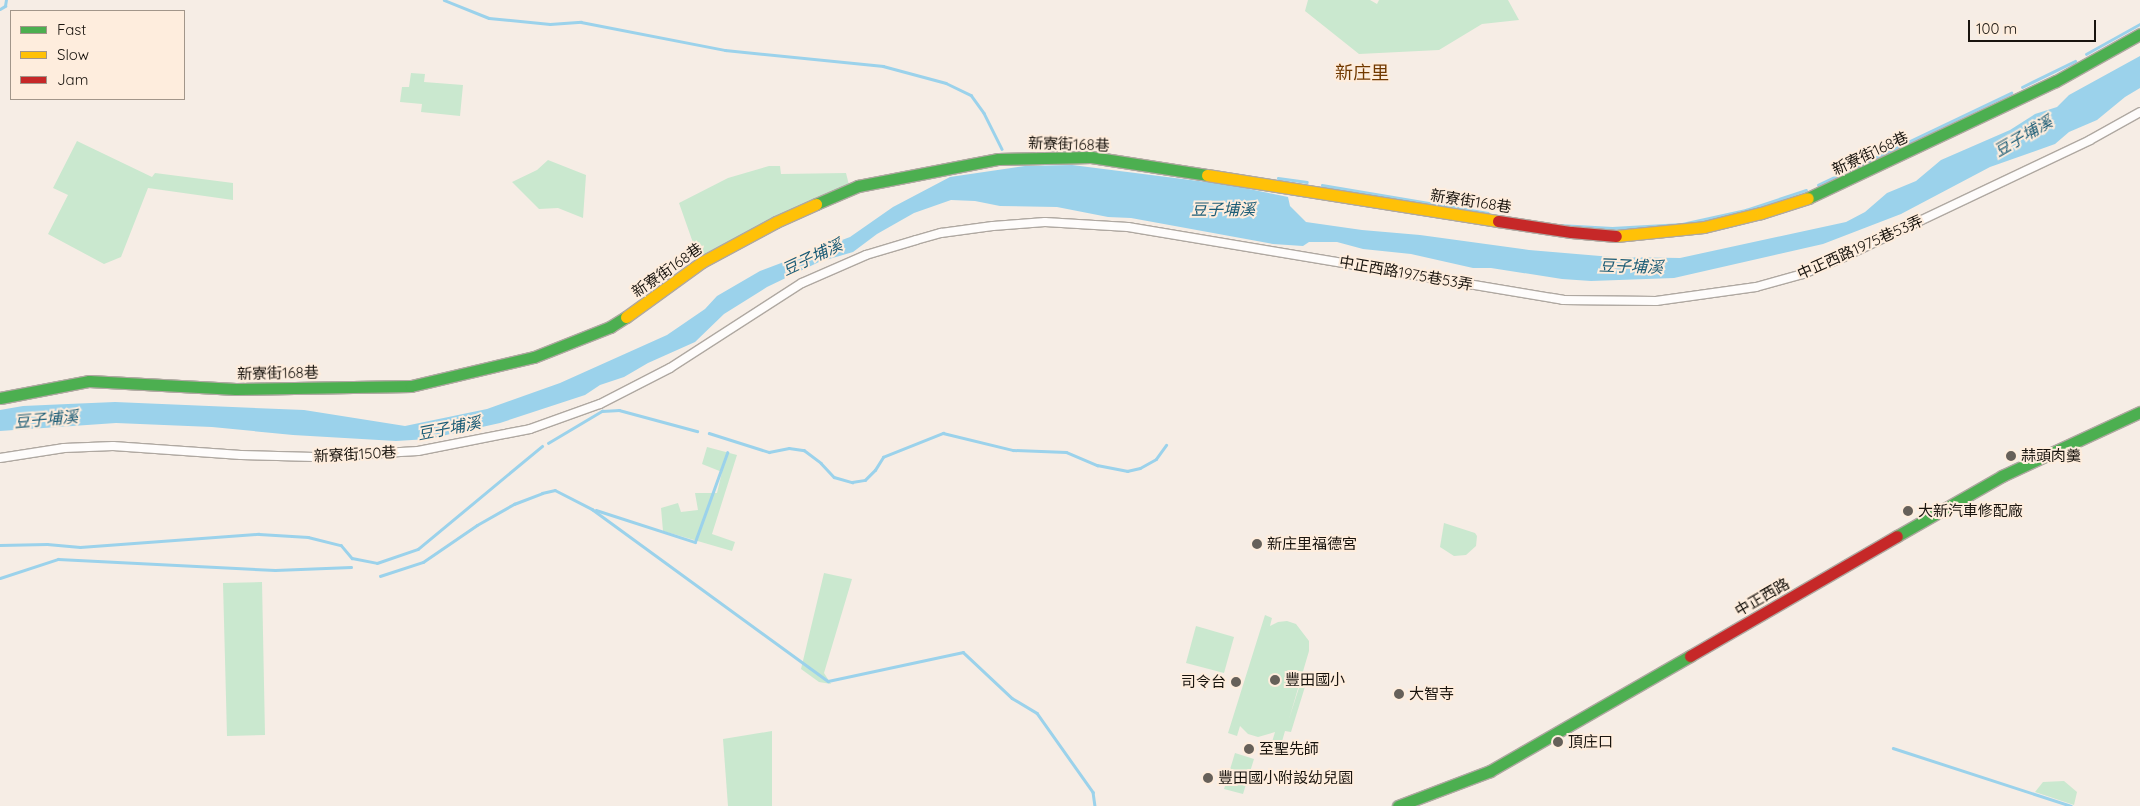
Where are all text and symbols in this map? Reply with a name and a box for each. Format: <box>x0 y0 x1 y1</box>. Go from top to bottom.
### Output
legend <box>10 10 185 100</box>
scale bar <box>1970 10 2098 42</box>
text: 100 m <box>1976 19 2017 38</box>
text: Fast <box>57 20 86 39</box>
text: Slow <box>57 45 89 64</box>
district label: 新庄里 <box>1335 62 1389 84</box>
text: Jam <box>57 70 88 89</box>
water label: 豆子埔溪 <box>1990 112 2056 160</box>
street label: 新寮街168巷 <box>1829 128 1911 178</box>
street label: 新寮街168巷 <box>1028 134 1110 154</box>
street label: 新寮街168巷 <box>1429 186 1513 216</box>
water label: 豆子埔溪 <box>1191 199 1255 219</box>
street label: 中正西路1975巷53弄 <box>1795 211 1925 283</box>
water label: 豆子埔溪 <box>779 235 845 279</box>
street label: 新寮街168巷 <box>628 239 706 301</box>
street label: 中正西路1975巷53弄 <box>1338 252 1474 294</box>
water label: 豆子埔溪 <box>1599 255 1663 277</box>
street label: 新寮街168巷 <box>237 363 319 383</box>
water label: 豆子埔溪 <box>13 407 79 431</box>
water label: 豆子埔溪 <box>416 412 482 444</box>
street label: 新寮街150巷 <box>313 443 397 465</box>
place label: 蒜頭肉羹 <box>2021 447 2081 465</box>
marker: 蒜頭肉羹 <box>2005 450 2017 462</box>
place label: 大新汽車修配廠 <box>1918 502 2023 520</box>
marker: 大新汽車修配廠 <box>1902 505 1914 517</box>
place label: 新庄里福德宮 <box>1267 535 1357 553</box>
marker: 新庄里福德宮 <box>1251 538 1263 550</box>
street label: 中正西路 <box>1732 574 1792 620</box>
place label: 豐田國小 <box>1285 671 1345 689</box>
place label: 司令台 <box>1181 673 1226 691</box>
marker: 豐田國小 <box>1269 674 1281 686</box>
marker: 司令台 <box>1230 676 1242 688</box>
place label: 大智寺 <box>1409 685 1454 703</box>
marker: 大智寺 <box>1393 688 1405 700</box>
place label: 頂庄口 <box>1568 733 1613 751</box>
marker: 頂庄口 <box>1552 736 1564 748</box>
place label: 至聖先師 <box>1259 740 1319 758</box>
marker: 至聖先師 <box>1243 743 1255 755</box>
place label: 豐田國小附設幼兒園 <box>1218 769 1353 787</box>
marker: 豐田國小附設幼兒園 <box>1202 772 1214 784</box>

